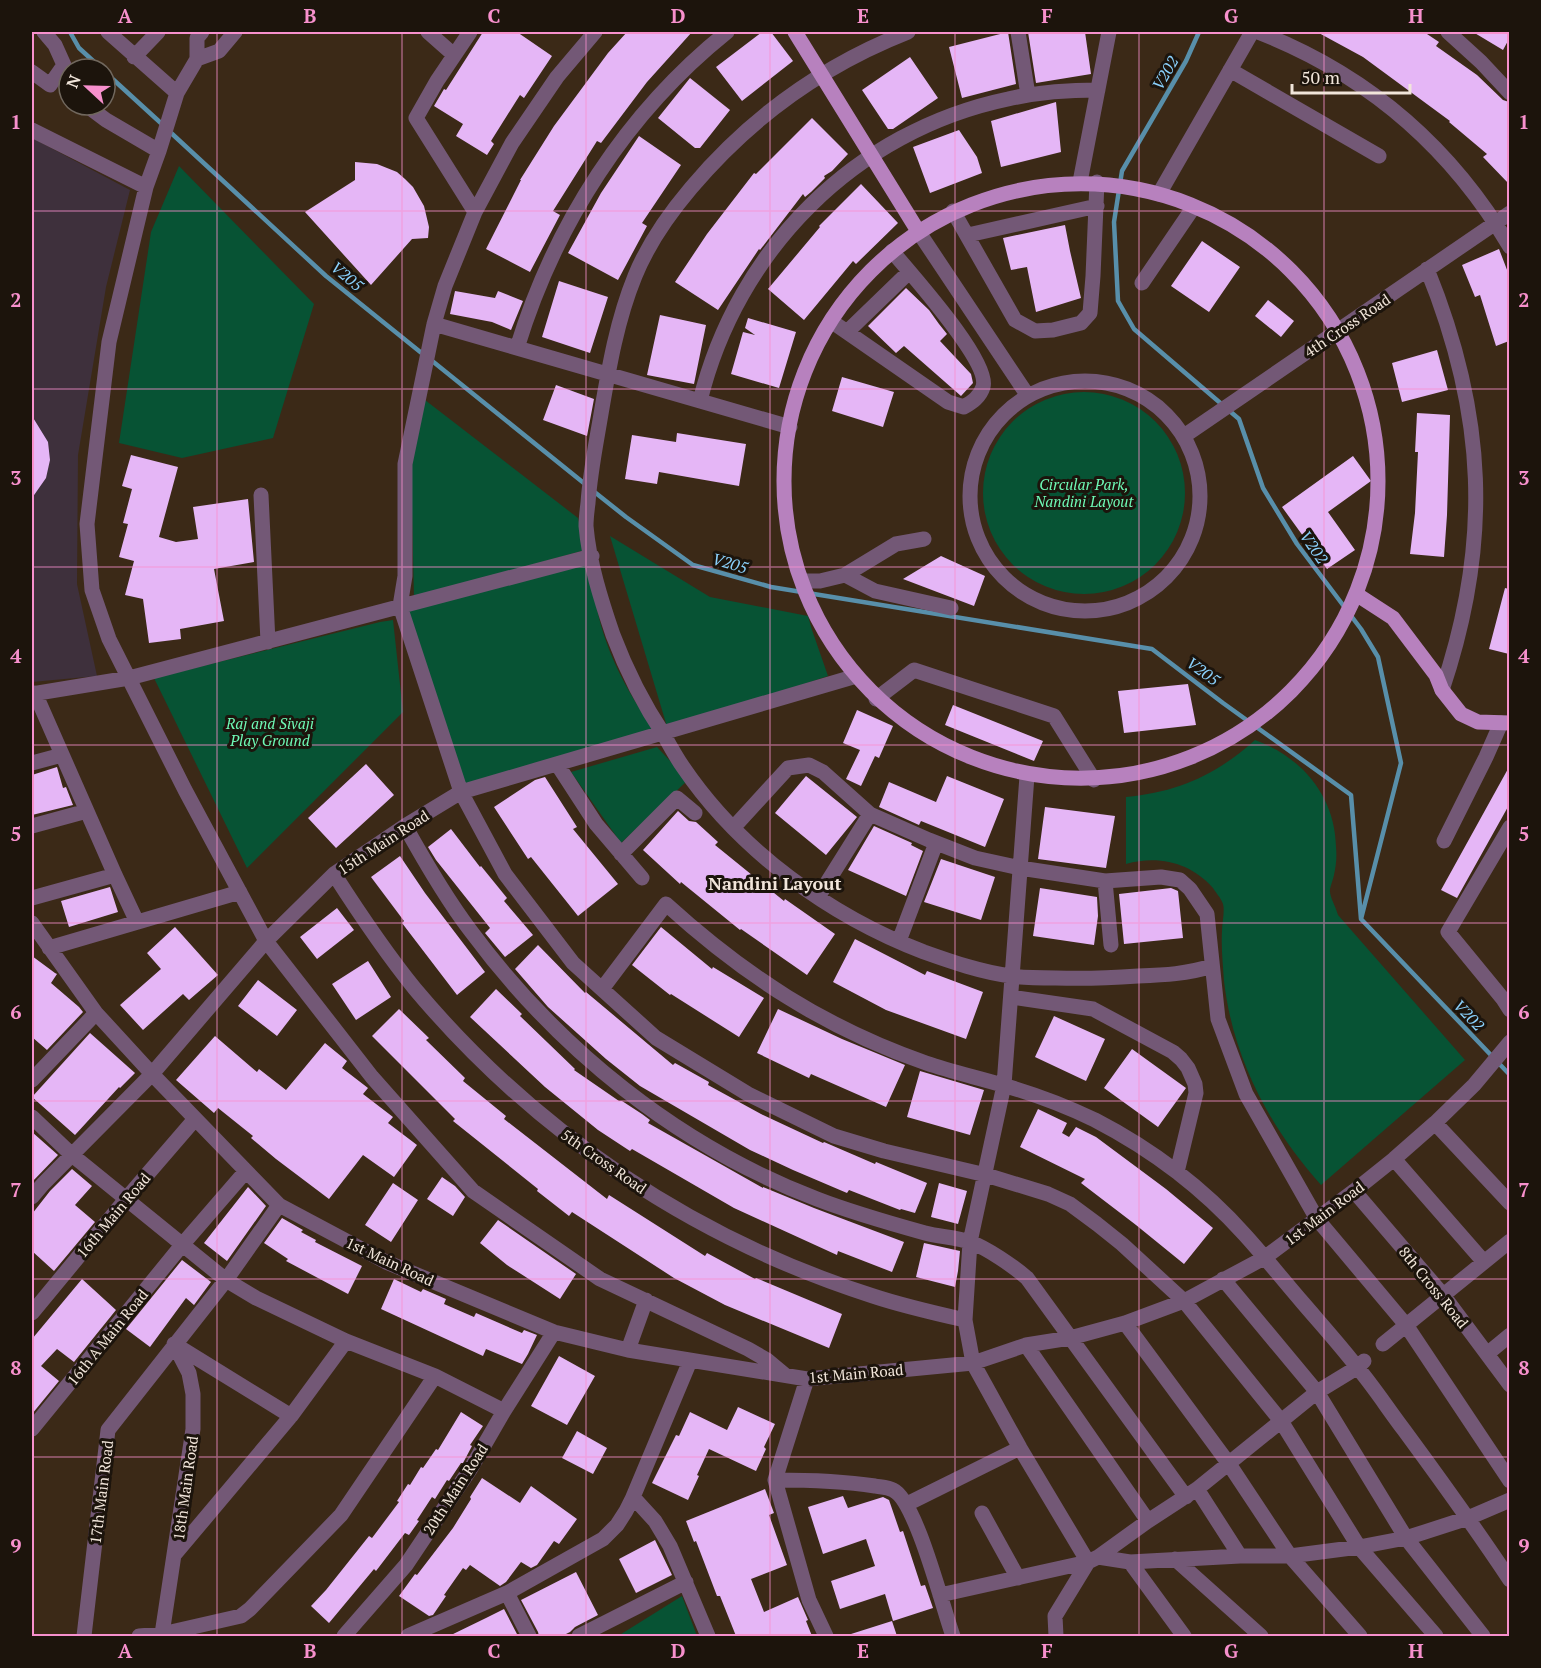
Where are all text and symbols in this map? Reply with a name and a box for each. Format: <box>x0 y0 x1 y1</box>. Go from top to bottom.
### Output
text: A <box>118 2 133 29</box>
text: B <box>304 2 317 29</box>
text: C <box>487 2 501 29</box>
text: D <box>671 2 685 29</box>
text: E <box>857 2 869 29</box>
text: F <box>1041 2 1053 29</box>
text: G <box>1224 2 1238 29</box>
text: H <box>1408 2 1424 29</box>
water label: V202 <box>1146 51 1184 94</box>
north arrow <box>57 57 117 117</box>
scale bar <box>1292 57 1410 95</box>
text: 50 m <box>1301 65 1341 89</box>
text: N <box>61 72 86 91</box>
text: 1 <box>10 108 22 135</box>
text: 1 <box>1518 108 1530 135</box>
water label: V205 <box>326 256 369 297</box>
text: 2 <box>10 286 22 313</box>
text: 2 <box>1518 286 1530 313</box>
street label: 4th Cross Road <box>1300 289 1394 361</box>
text: 3 <box>10 464 22 491</box>
text: 3 <box>1518 464 1530 491</box>
park label: Circular Park, Nandini Layout <box>1034 474 1134 511</box>
water label: V202 <box>1295 526 1334 569</box>
water label: V205 <box>710 547 752 579</box>
text: 4 <box>10 642 22 669</box>
text: 4 <box>1518 642 1530 669</box>
water label: V205 <box>1182 652 1225 691</box>
park label: Raj and Sivaji Play Ground <box>225 713 315 750</box>
street label: 15th Main Road <box>333 805 433 879</box>
text: 5 <box>10 820 22 847</box>
text: 5 <box>1518 820 1530 847</box>
district label: Nandini Layout <box>708 871 842 895</box>
water label: V202 <box>1449 994 1490 1036</box>
text: 6 <box>10 998 22 1025</box>
text: 6 <box>1518 998 1530 1025</box>
street label: 5th Cross Road <box>557 1124 651 1198</box>
street label: 16th Main Road <box>72 1168 154 1262</box>
text: 7 <box>10 1176 22 1203</box>
street label: 1st Main Road <box>1280 1176 1368 1250</box>
text: 7 <box>1518 1176 1530 1203</box>
street label: 1st Main Road <box>343 1232 437 1290</box>
street label: 8th Cross Road <box>1395 1242 1473 1332</box>
street label: 16th A Main Road <box>62 1285 152 1389</box>
text: 8 <box>10 1354 22 1381</box>
text: 8 <box>1518 1354 1530 1381</box>
street label: 1st Main Road <box>808 1359 904 1387</box>
street label: 18th Main Road <box>168 1435 202 1541</box>
street label: 17th Main Road <box>85 1439 117 1545</box>
street label: 20th Main Road <box>418 1439 492 1539</box>
text: 9 <box>10 1532 22 1559</box>
text: 9 <box>1518 1532 1530 1559</box>
text: A <box>118 1637 133 1664</box>
text: B <box>304 1637 317 1664</box>
text: C <box>487 1637 501 1664</box>
text: D <box>671 1637 685 1664</box>
text: E <box>857 1637 869 1664</box>
text: F <box>1041 1637 1053 1664</box>
text: G <box>1224 1637 1238 1664</box>
text: H <box>1408 1637 1424 1664</box>

